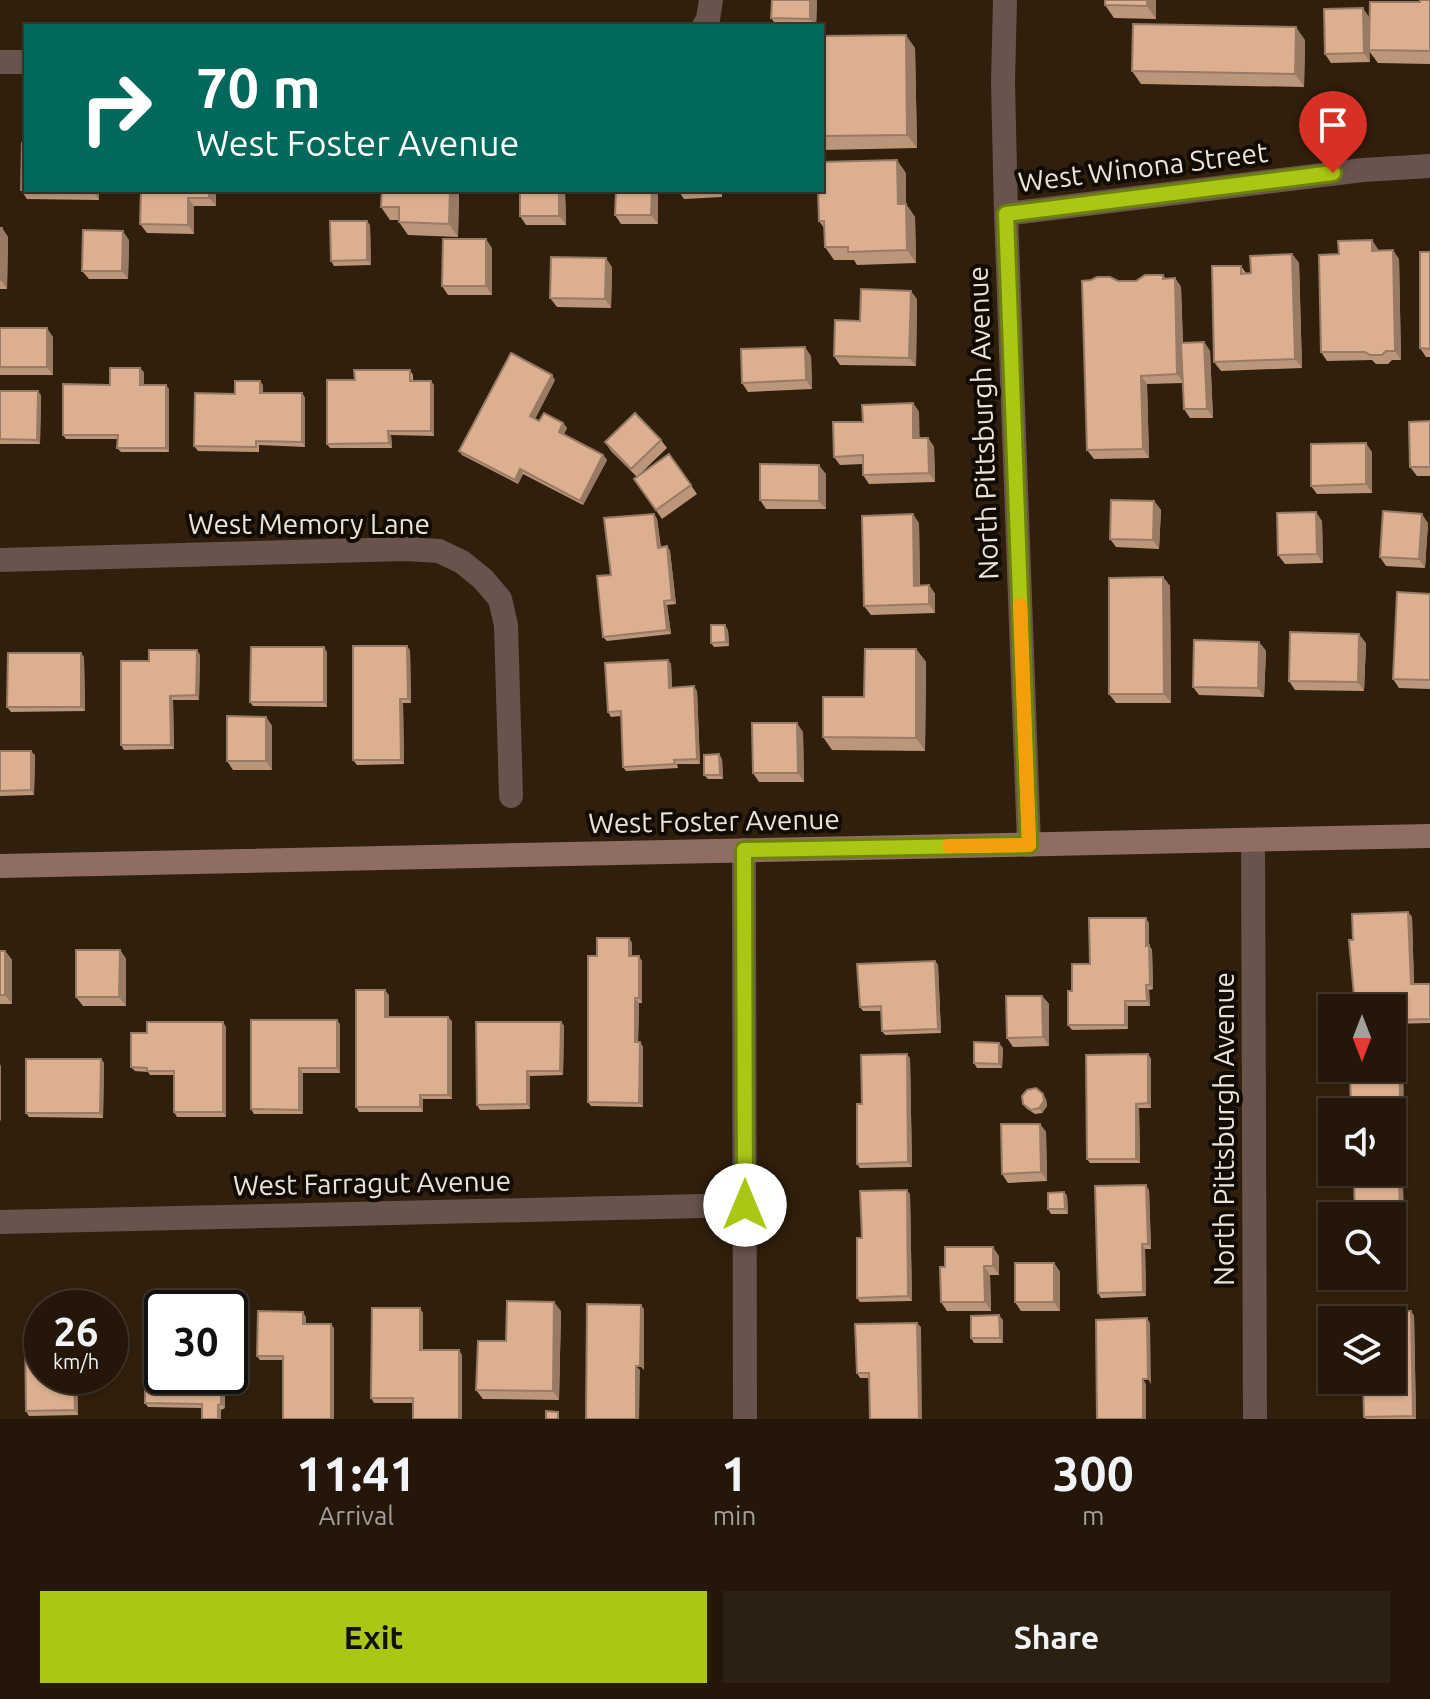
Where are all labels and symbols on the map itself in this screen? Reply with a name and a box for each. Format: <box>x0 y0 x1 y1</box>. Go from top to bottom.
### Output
pin <box>1299 91 1367 173</box>
street label: West Winona Street <box>1016 136 1269 197</box>
street label: North Pittsburgh Avenue <box>962 266 1003 580</box>
street label: West Memory Lane <box>188 508 430 539</box>
street label: West Foster Avenue <box>588 803 840 838</box>
street label: North Pittsburgh Avenue <box>1208 972 1239 1286</box>
north arrow <box>1318 994 1406 1082</box>
position arrow <box>703 1163 787 1247</box>
street label: West Farragut Avenue <box>233 1165 511 1200</box>
speed limit sign: 30 <box>144 1290 248 1394</box>

